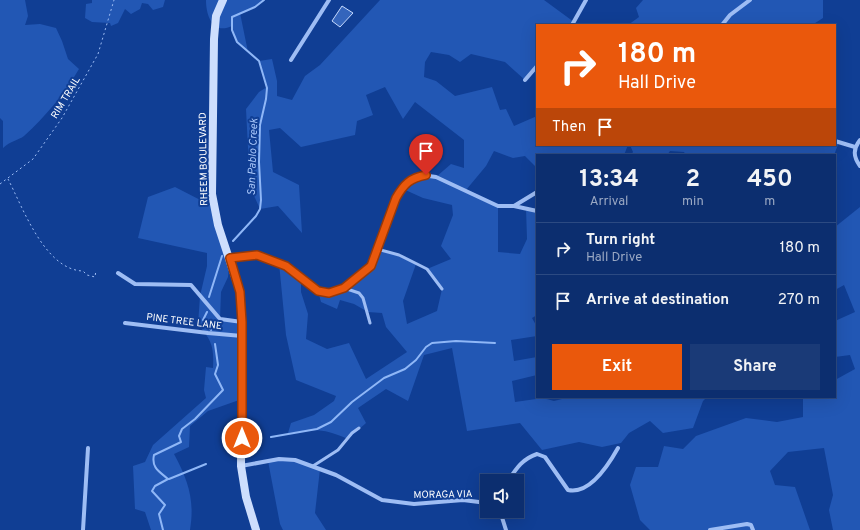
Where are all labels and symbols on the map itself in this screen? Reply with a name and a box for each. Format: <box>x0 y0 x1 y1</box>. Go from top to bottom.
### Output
street label: RIM TRAIL <box>48 74 84 121</box>
street label: RHEEM BOULEVARD <box>197 112 211 206</box>
water label: San Pablo Creek <box>245 118 261 196</box>
pin <box>409 134 443 175</box>
street label: PINE TREE LANE <box>145 311 223 333</box>
position arrow <box>221 417 263 459</box>
street label: MORAGA VIA <box>413 488 473 502</box>

